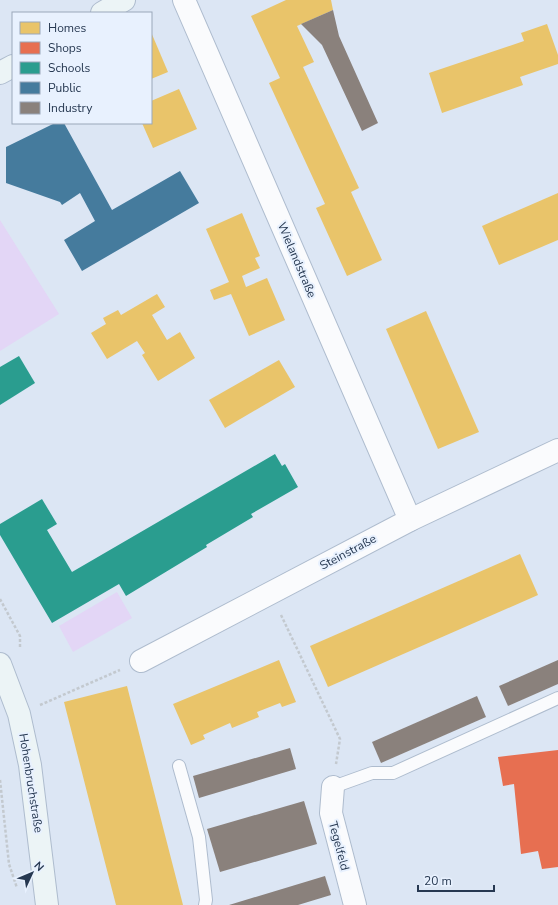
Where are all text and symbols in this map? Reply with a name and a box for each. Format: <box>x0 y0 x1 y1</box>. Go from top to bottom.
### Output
legend <box>12 12 152 124</box>
text: Homes <box>48 20 86 36</box>
text: Shops <box>48 40 82 56</box>
text: Schools <box>48 60 91 76</box>
text: Public <box>48 80 82 96</box>
text: Industry <box>48 100 93 116</box>
street label: Wielandstraße <box>274 220 320 300</box>
street label: Steinstraße <box>317 530 379 574</box>
street label: Hohenbruchstraße <box>15 732 47 834</box>
street label: Tegelfeld <box>325 820 353 872</box>
north arrow <box>12 853 52 893</box>
text: N <box>31 858 47 875</box>
scale bar <box>418 867 494 893</box>
text: 20 m <box>424 873 452 889</box>

